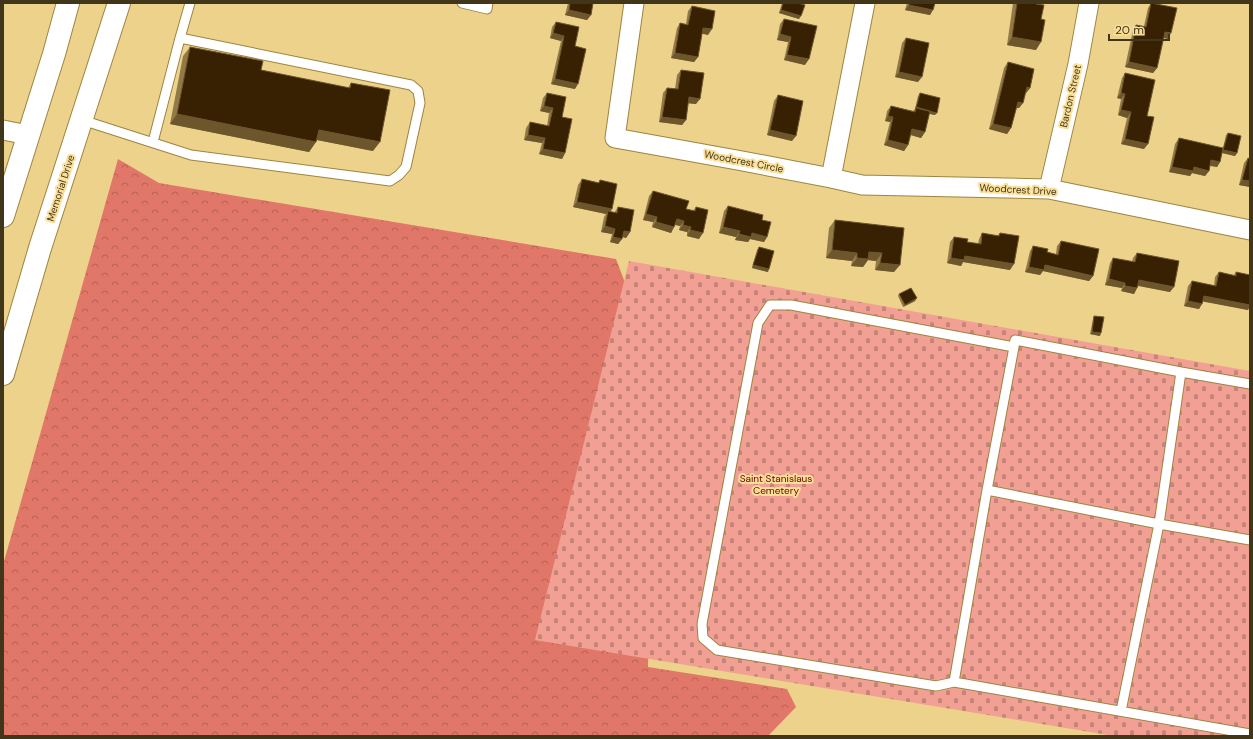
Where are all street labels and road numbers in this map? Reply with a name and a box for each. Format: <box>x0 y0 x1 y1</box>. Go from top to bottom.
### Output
street label: Bardon Street <box>1057 63 1084 129</box>
street label: Woodcrest Circle <box>703 147 785 176</box>
street label: Memorial Drive <box>44 153 77 223</box>
street label: Woodcrest Drive <box>979 181 1057 198</box>

